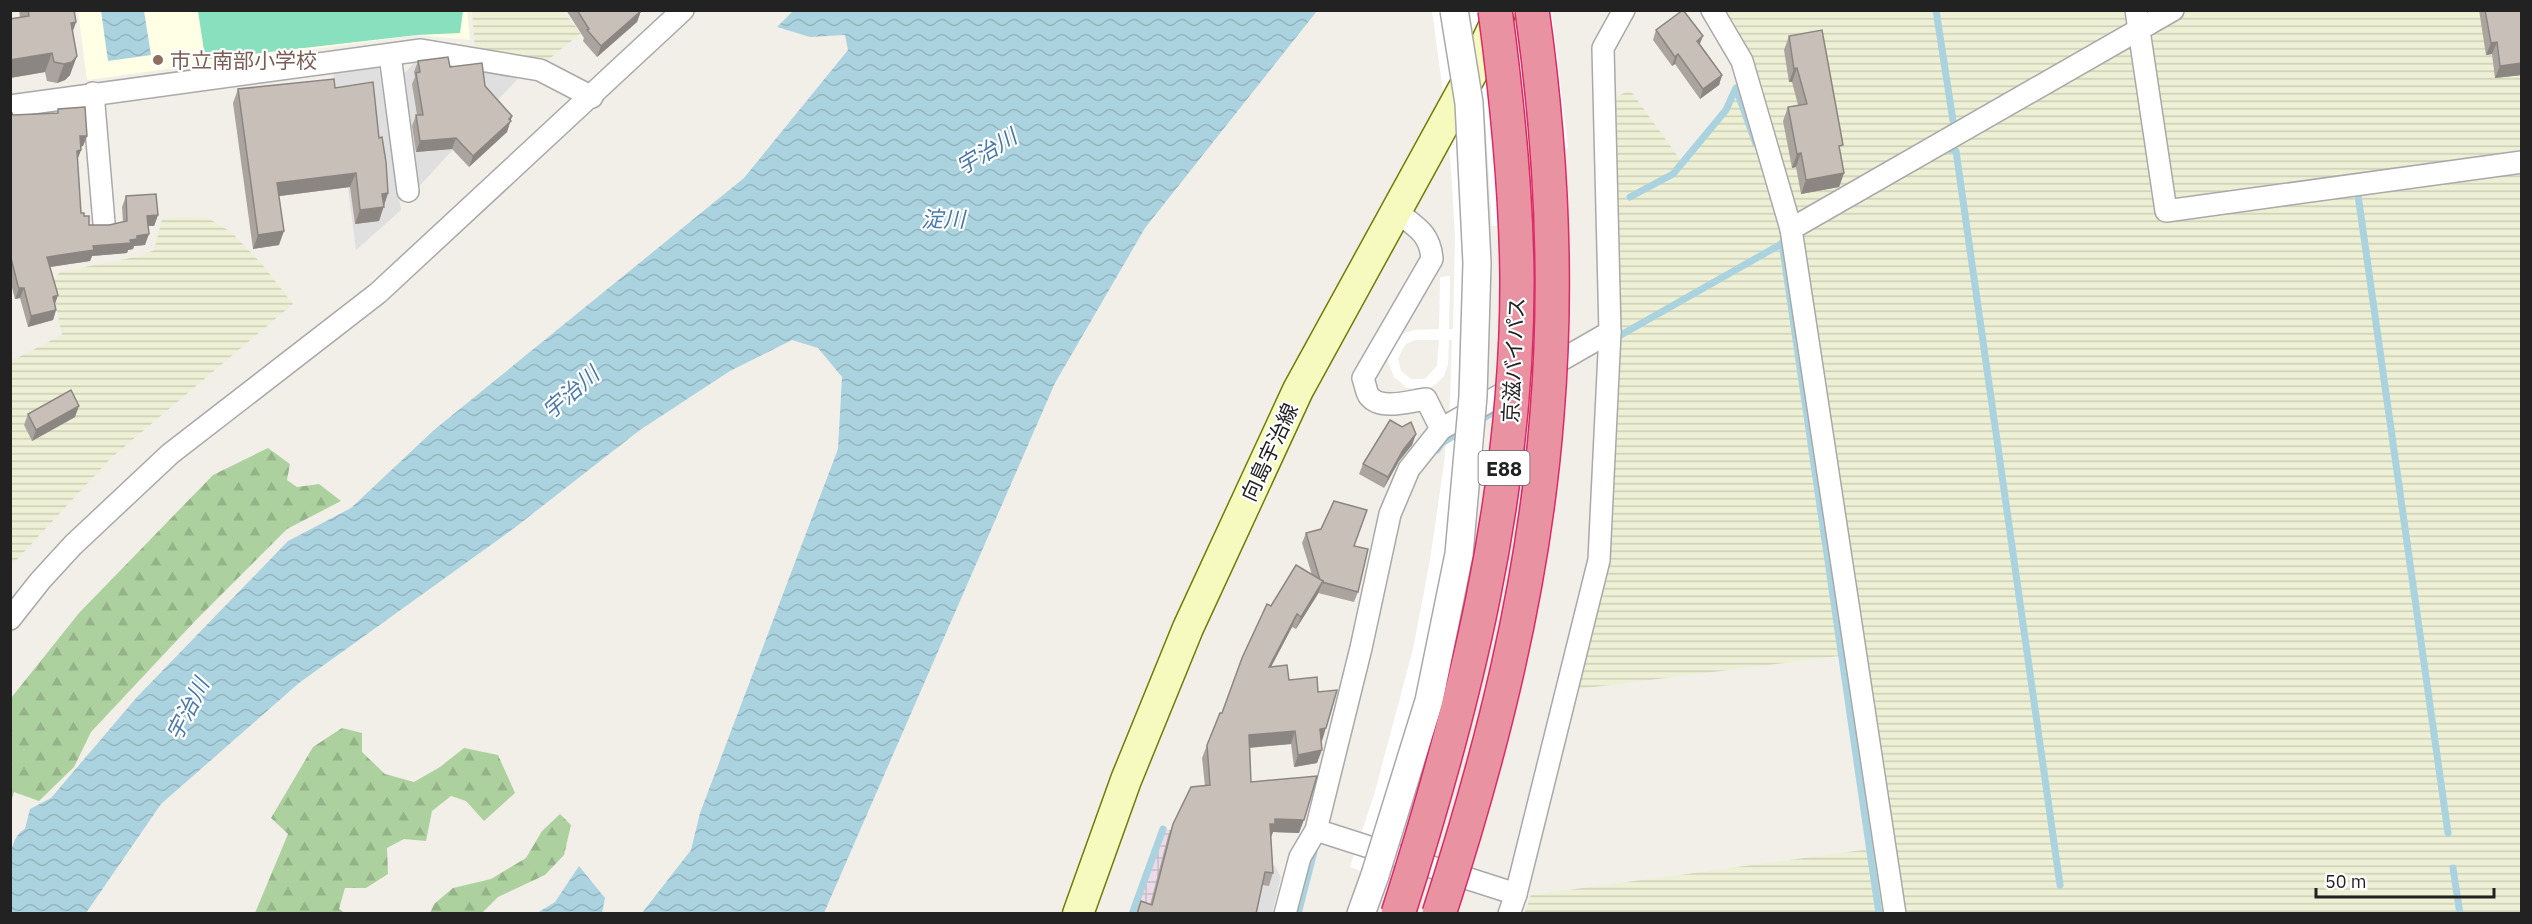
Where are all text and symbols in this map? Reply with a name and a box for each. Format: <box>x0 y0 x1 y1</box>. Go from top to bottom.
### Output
place label: 市立南部小学校 <box>170 46 317 74</box>
marker: 市立南部小学校 <box>151 53 165 67</box>
water label: 宇治川 <box>950 121 1023 180</box>
water label: 淀川 <box>921 204 967 233</box>
street label: 京滋バイパス <box>1496 297 1530 423</box>
water label: 宇治川 <box>536 358 606 425</box>
street label: 向島宇治線 <box>1234 399 1304 505</box>
road number: E88 <box>1478 451 1530 485</box>
water label: 宇治川 <box>159 671 216 745</box>
scale bar <box>2316 861 2494 899</box>
text: 50 m <box>2325 870 2367 893</box>

